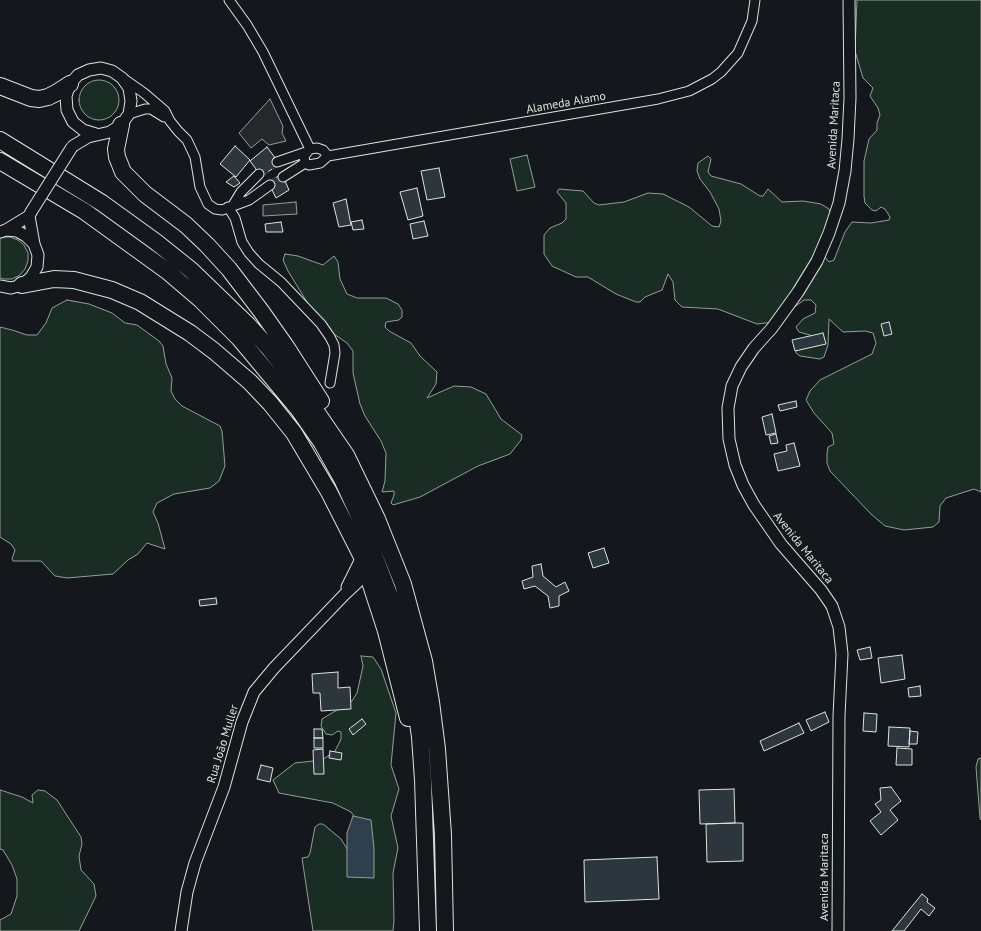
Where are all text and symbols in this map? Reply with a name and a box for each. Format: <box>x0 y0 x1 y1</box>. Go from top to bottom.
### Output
street label: Avenida Maritaca <box>825 81 843 169</box>
street label: Alameda Alamo <box>525 89 607 117</box>
street label: Avenida Maritaca <box>770 509 836 587</box>
street label: Rua João Muller <box>204 703 242 785</box>
street label: Avenida Maritaca <box>818 833 832 921</box>

